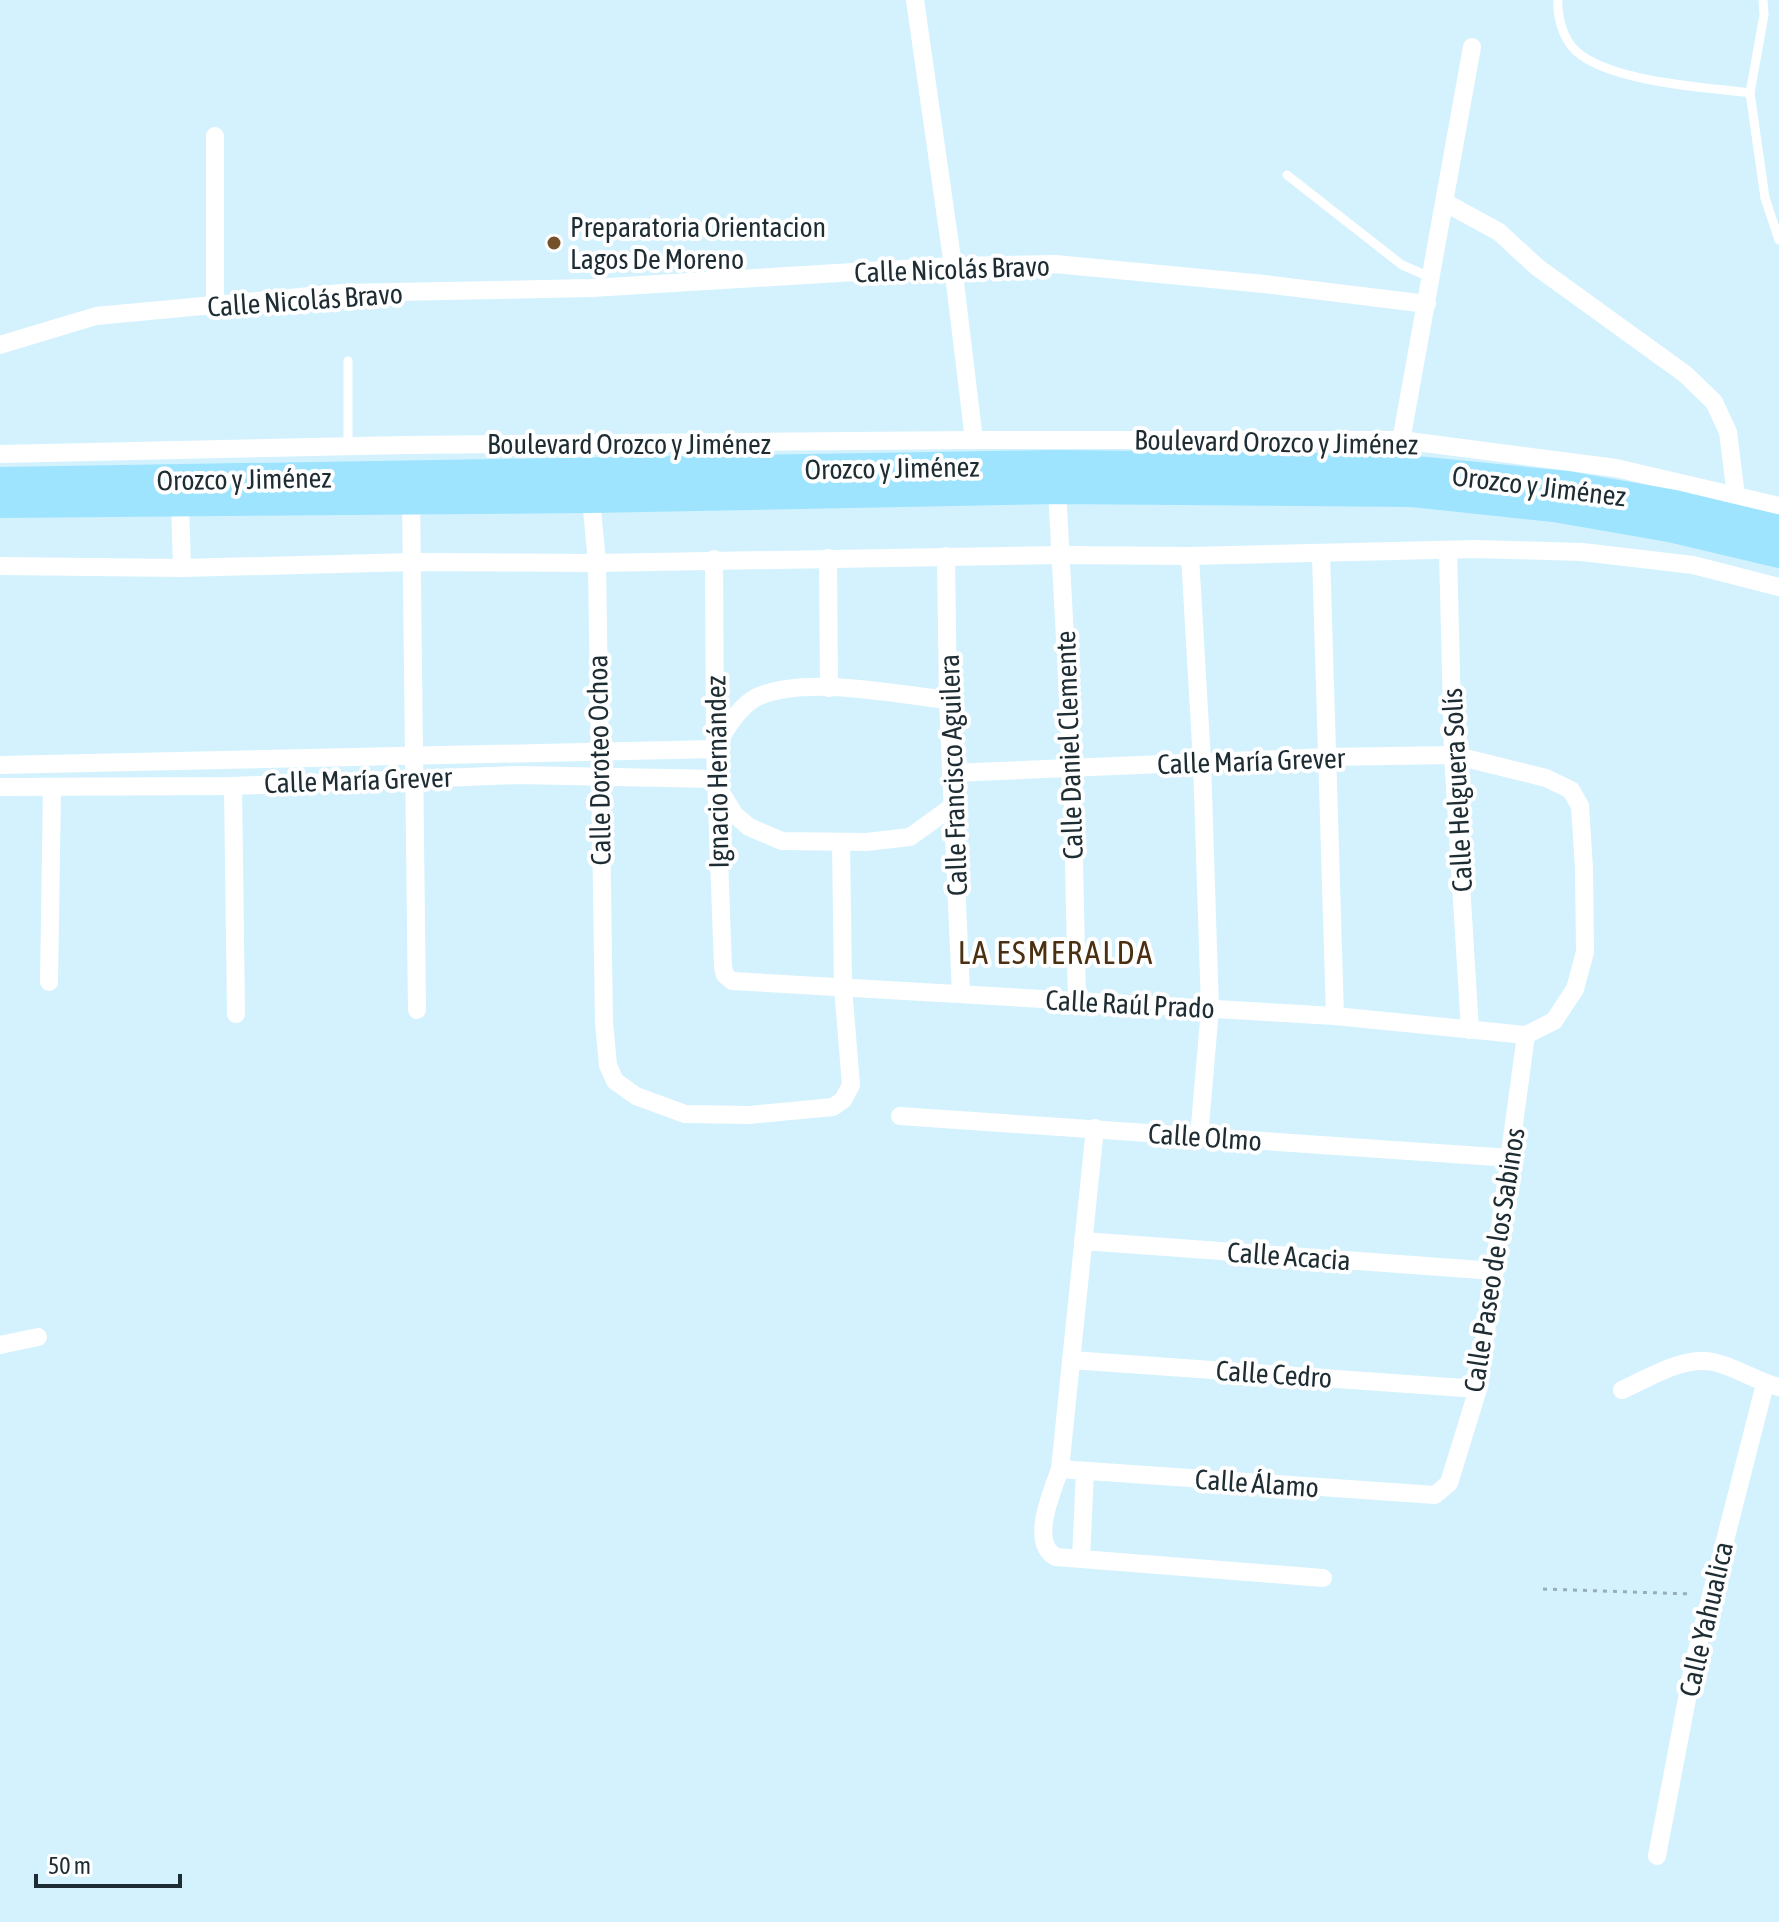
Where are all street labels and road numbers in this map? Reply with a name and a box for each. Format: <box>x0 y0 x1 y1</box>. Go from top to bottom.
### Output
street label: Calle Nicolás Bravo <box>854 250 1050 288</box>
street label: Calle Nicolás Bravo <box>206 277 404 323</box>
street label: Boulevard Orozco y Jiménez <box>1134 424 1418 460</box>
street label: Boulevard Orozco y Jiménez <box>487 428 771 460</box>
street label: Orozco y Jiménez <box>804 450 980 486</box>
street label: Orozco y Jiménez <box>1450 459 1628 513</box>
street label: Orozco y Jiménez <box>156 461 332 497</box>
street label: Calle Daniel Clemente <box>1049 630 1089 860</box>
street label: Calle Francisco Aguilera <box>933 653 973 897</box>
street label: Calle Doroteo Ochoa <box>581 654 617 866</box>
street label: Ignacio Hernández <box>699 675 735 869</box>
street label: Calle Helguera Solís <box>1436 687 1478 893</box>
street label: Calle María Grever <box>1157 742 1346 780</box>
street label: Calle María Grever <box>264 761 453 799</box>
street label: Calle Raúl Prado <box>1045 984 1215 1024</box>
street label: Calle Olmo <box>1147 1117 1263 1157</box>
street label: Calle Paseo de los Sabinos <box>1457 1125 1531 1395</box>
street label: Calle Acacia <box>1226 1236 1352 1276</box>
street label: Calle Cedro <box>1215 1354 1333 1394</box>
street label: Calle Álamo <box>1194 1463 1320 1503</box>
street label: Calle Yahualica <box>1673 1538 1739 1700</box>

